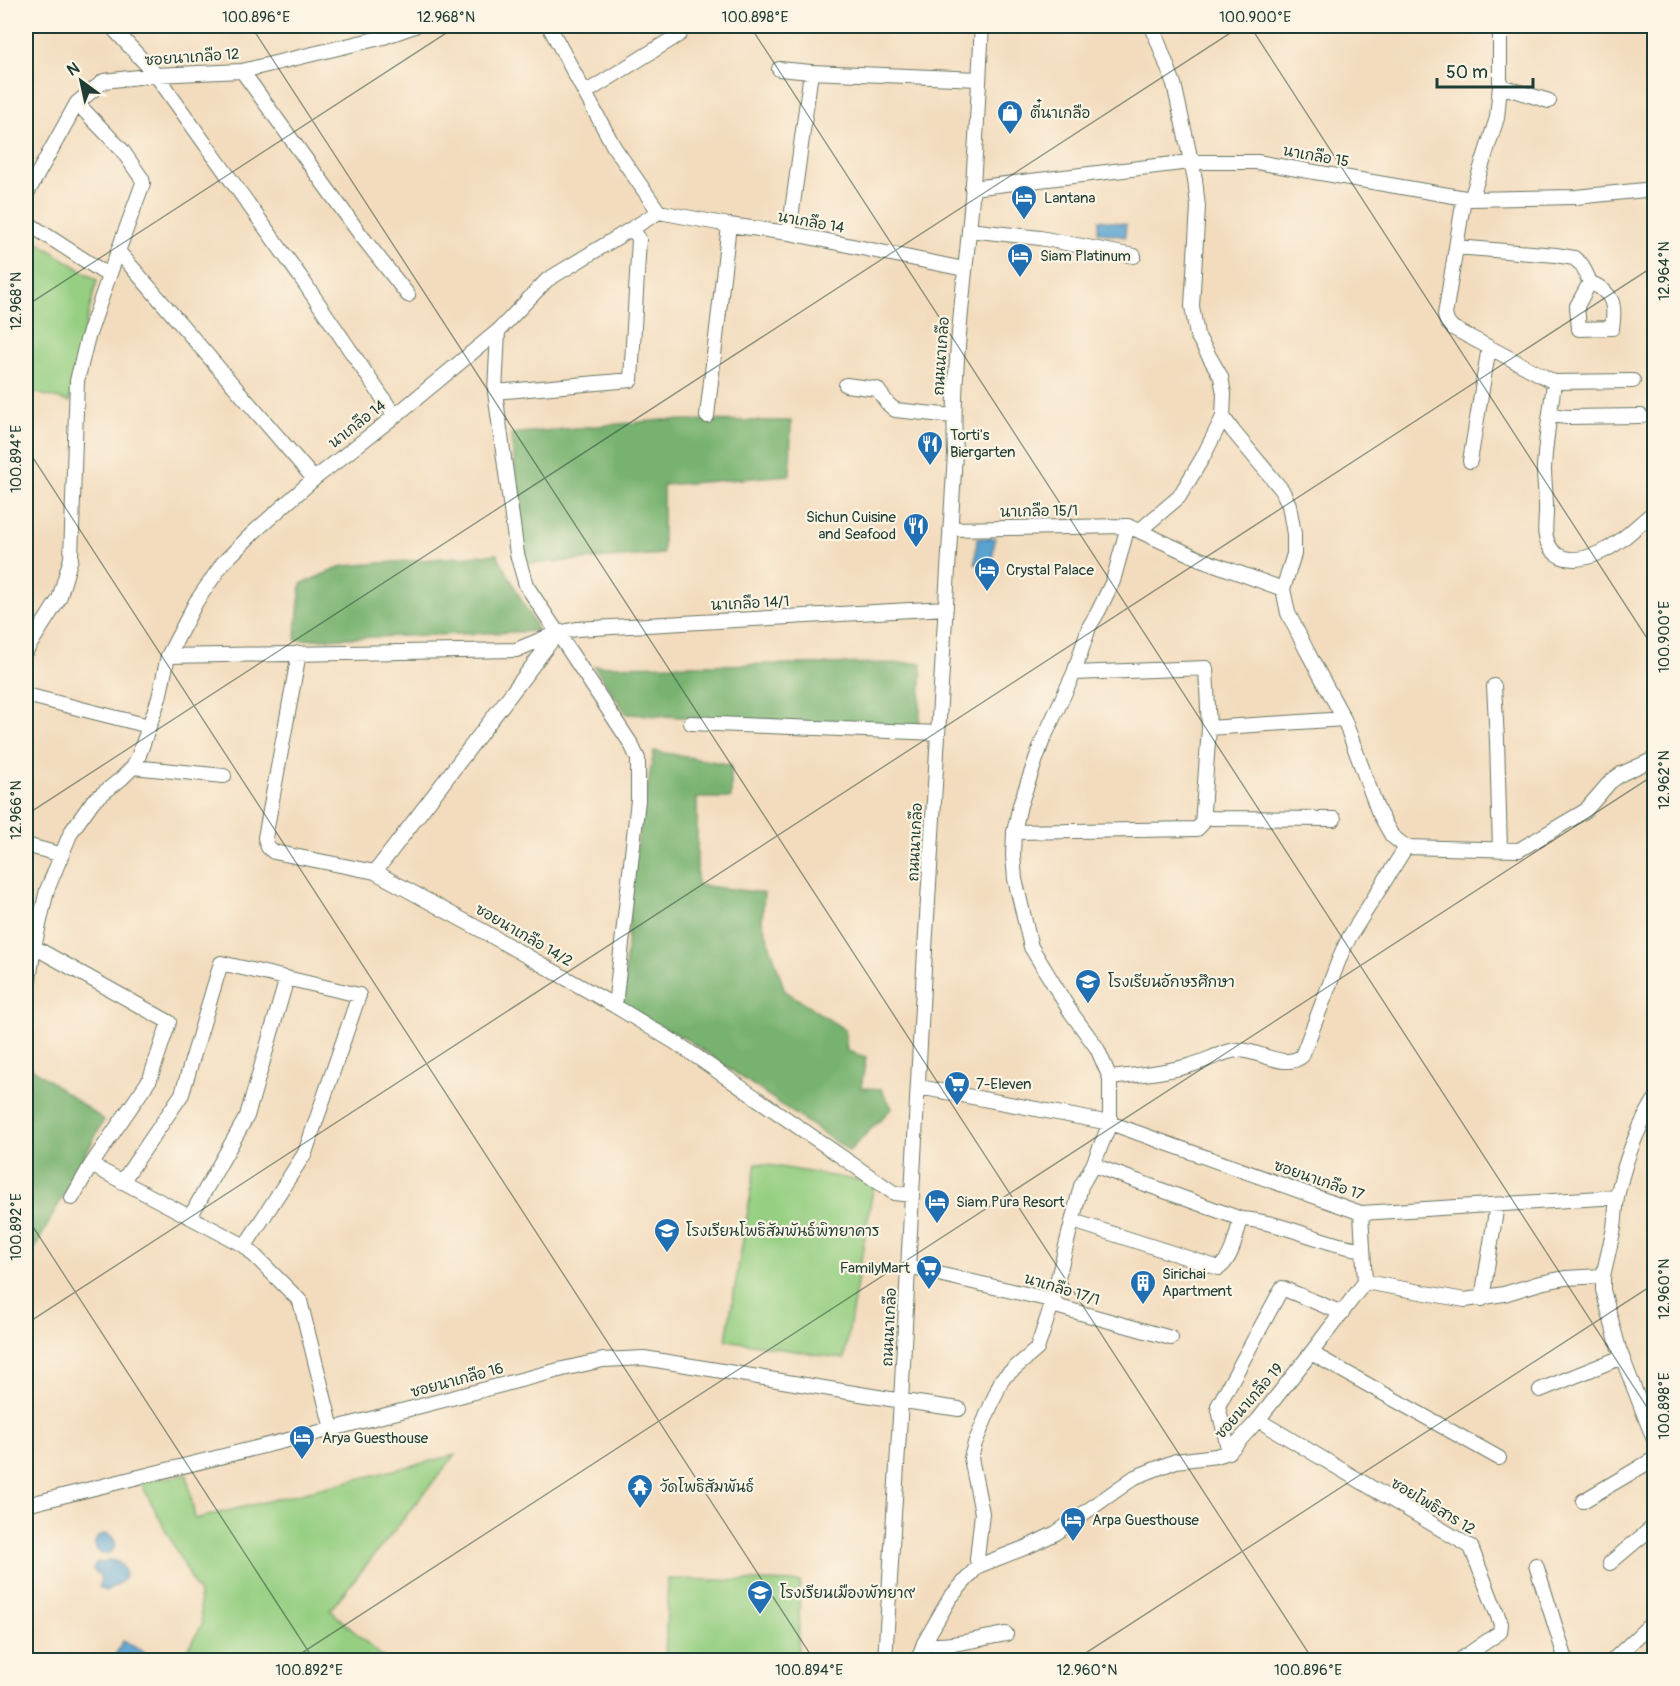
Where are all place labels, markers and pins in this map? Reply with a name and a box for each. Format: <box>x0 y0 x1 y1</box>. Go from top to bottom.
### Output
shop icon: ตี๋นาเกลือ <box>995 98 1025 136</box>
place label: ตี๋นาเกลือ <box>1030 98 1090 123</box>
hotel icon: Lantana <box>1009 183 1039 221</box>
place label: Lantana <box>1044 189 1095 208</box>
hotel icon: Siam Platinum <box>1005 241 1035 279</box>
place label: Siam Platinum <box>1040 247 1131 266</box>
place label: Torti's Biergarten <box>950 426 1015 462</box>
restaurant icon: Torti's Biergarten <box>915 429 945 467</box>
place label: Sichun Cuisine and Seafood <box>806 508 897 544</box>
restaurant icon: Sichun Cuisine and Seafood <box>901 511 931 549</box>
hotel icon: Crystal Palace <box>972 555 1002 593</box>
place label: Crystal Palace <box>1006 561 1094 580</box>
school or university icon: โรงเรียนอักษรศึกษา <box>1073 967 1103 1005</box>
place label: โรงเรียนอักษรศึกษา <box>1108 972 1235 992</box>
supermarket icon: 7-Eleven <box>942 1069 972 1107</box>
place label: 7-Eleven <box>976 1075 1031 1094</box>
hotel icon: Siam Pura Resort <box>922 1187 952 1225</box>
place label: Siam Pura Resort <box>956 1193 1066 1212</box>
school or university icon: โรงเรียนโพธิสัมพันธ์พิทยาคาร <box>652 1216 682 1254</box>
place label: โรงเรียนโพธิสัมพันธ์พิทยาคาร <box>686 1221 879 1241</box>
supermarket icon: FamilyMart <box>914 1253 944 1291</box>
place label: FamilyMart <box>840 1259 911 1278</box>
place label: Sirichai Apartment <box>1162 1265 1233 1301</box>
building icon: Sirichai Apartment <box>1128 1268 1158 1306</box>
hotel icon: Arya Guesthouse <box>287 1423 317 1461</box>
place label: Arya Guesthouse <box>322 1429 429 1448</box>
temple icon: วัดโพธิสัมพันธ์ <box>625 1472 655 1510</box>
place label: วัดโพธิสัมพันธ์ <box>660 1477 754 1497</box>
hotel icon: Arpa Guesthouse <box>1058 1505 1088 1543</box>
place label: Arpa Guesthouse <box>1092 1511 1199 1530</box>
school or university icon: โรงเรียนเมืองพัทยา๙ <box>745 1578 775 1616</box>
place label: โรงเรียนเมืองพัทยา๙ <box>780 1583 915 1603</box>

